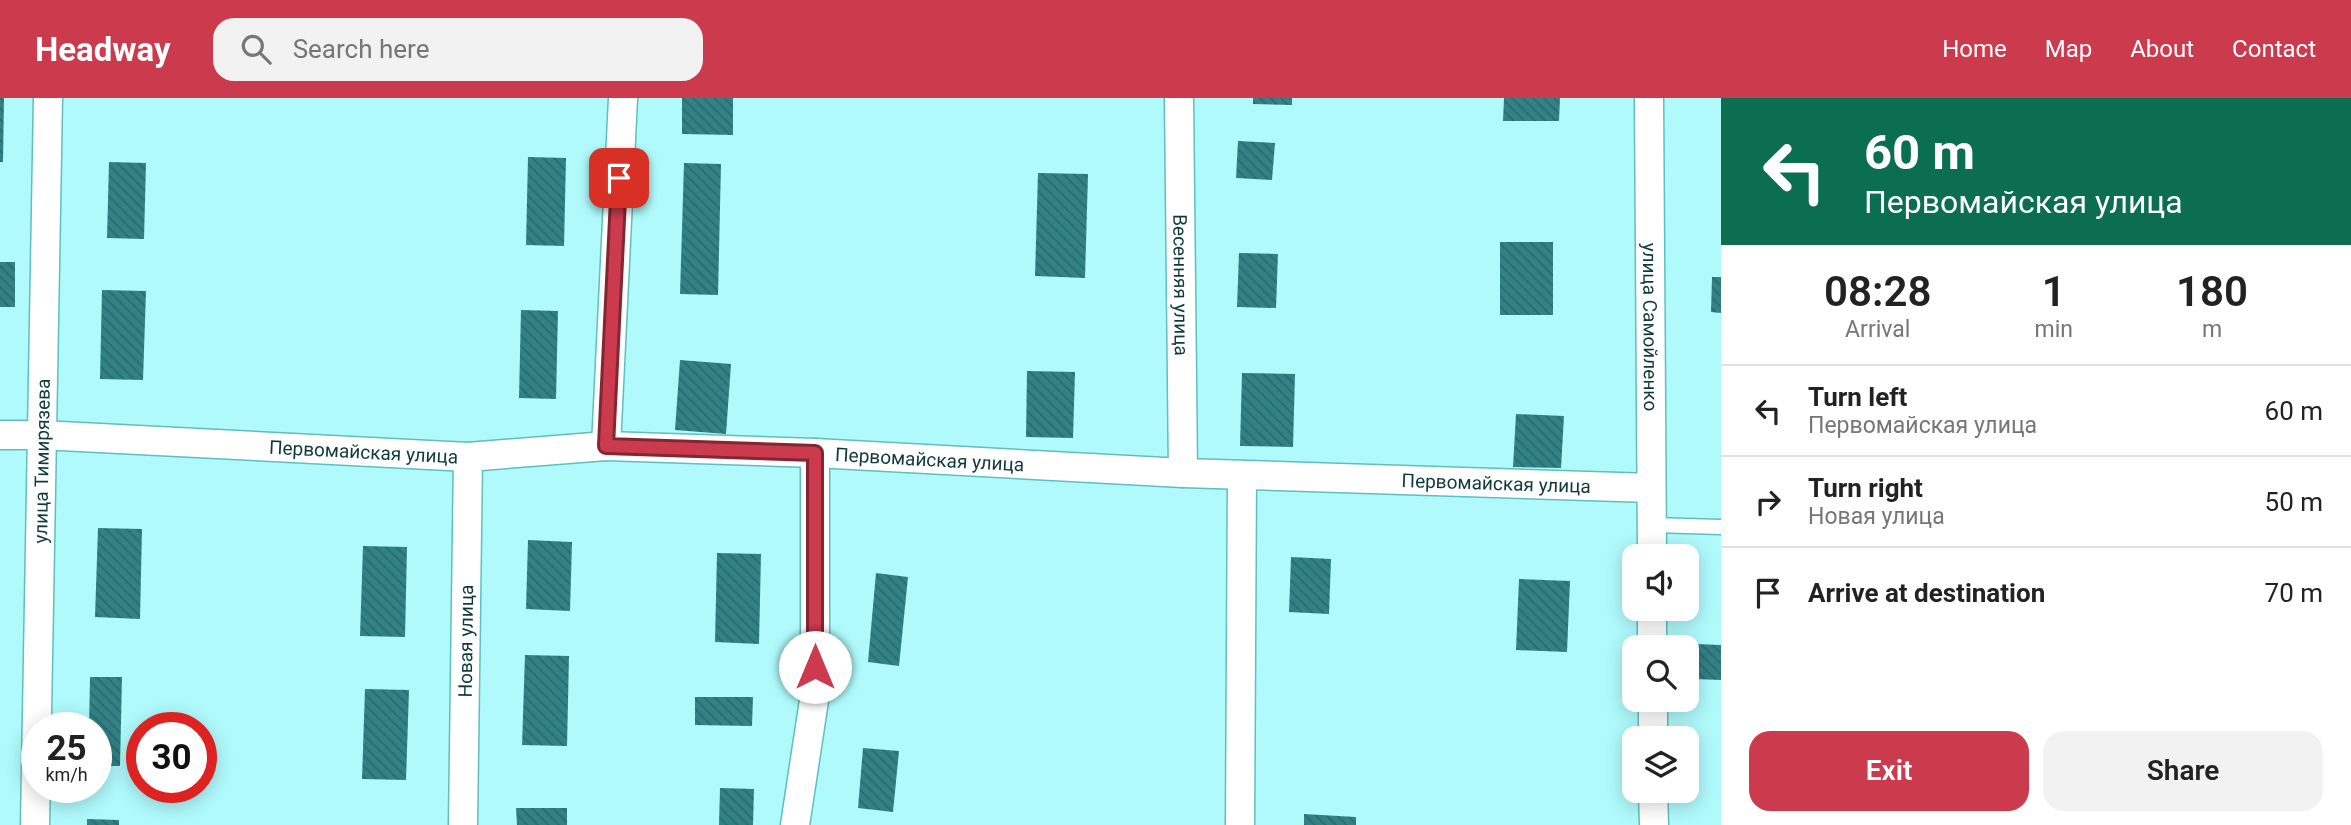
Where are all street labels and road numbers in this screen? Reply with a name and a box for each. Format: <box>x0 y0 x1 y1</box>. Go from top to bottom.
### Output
street label: Весенняя улица <box>1169 214 1193 356</box>
street label: улица Самойленко <box>1638 243 1663 411</box>
street label: улица Тимирязева <box>29 378 54 544</box>
street label: Первомайская улица <box>268 435 459 468</box>
street label: Первомайская улица <box>835 443 1025 476</box>
street label: Первомайская улица <box>1401 469 1591 498</box>
street label: Новая улица <box>453 584 478 698</box>

